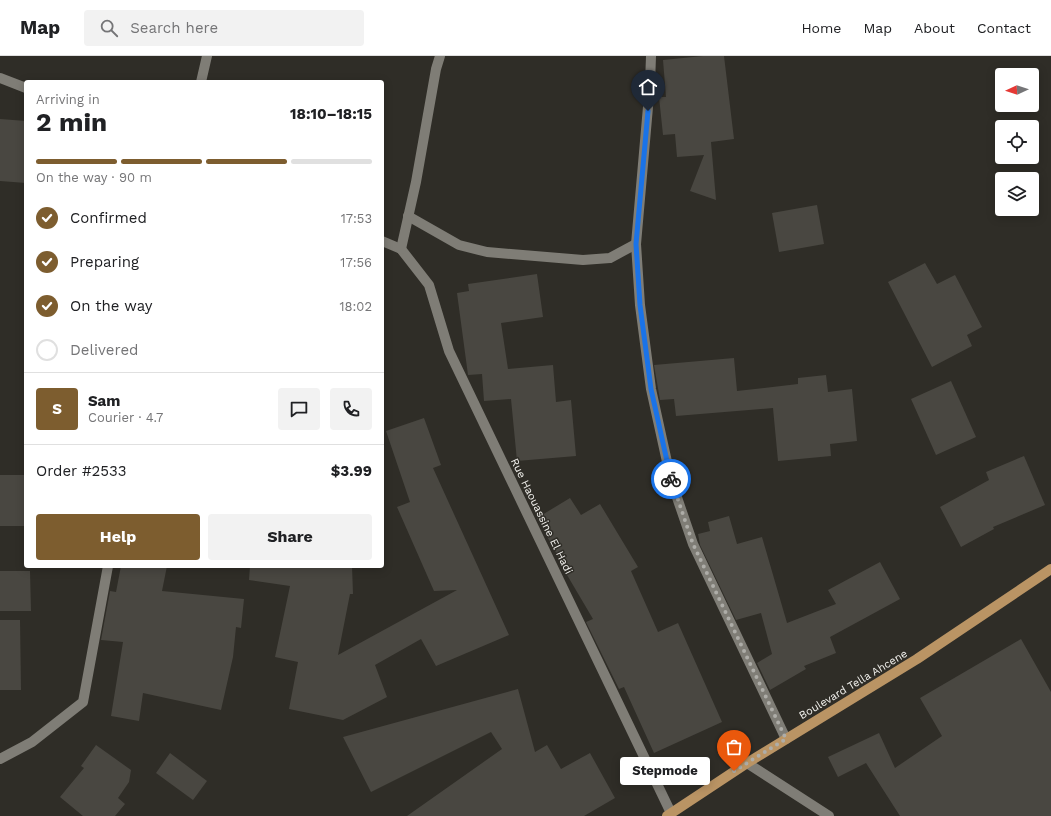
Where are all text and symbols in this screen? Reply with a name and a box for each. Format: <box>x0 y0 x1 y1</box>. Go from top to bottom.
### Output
search box <box>84 10 364 46</box>
text: Map <box>20 16 60 39</box>
icon: search <box>98 17 120 39</box>
text: Search here <box>130 19 218 37</box>
text: Home <box>801 20 841 36</box>
text: Map <box>863 20 892 36</box>
text: About <box>914 20 955 36</box>
text: Contact <box>977 20 1031 36</box>
north arrow <box>995 68 1039 112</box>
map controls <box>995 68 1039 216</box>
pin <box>631 70 665 111</box>
icon: home <box>637 76 659 98</box>
text: Arriving in <box>36 92 100 107</box>
text: 18:10–18:15 <box>290 105 372 123</box>
text: 2 min <box>36 107 107 137</box>
button: locate <box>995 120 1039 164</box>
text: On the way · 90 m <box>36 170 152 185</box>
button: layers <box>995 172 1039 216</box>
icon: check <box>36 207 58 229</box>
text: Confirmed <box>70 209 147 227</box>
text: 17:53 <box>341 211 372 226</box>
icon: check <box>36 251 58 273</box>
text: Preparing <box>70 253 139 271</box>
text: 17:56 <box>340 255 372 270</box>
icon: check <box>36 295 58 317</box>
text: On the way <box>70 297 152 315</box>
text: 18:02 <box>339 299 372 314</box>
text: Delivered <box>70 341 138 359</box>
button: chat <box>278 388 320 430</box>
button: phone <box>330 388 372 430</box>
text: Sam <box>88 392 120 410</box>
text: S <box>52 400 62 418</box>
text: Courier · 4.7 <box>88 410 163 425</box>
street label: Rue Haouassine El Hadi <box>508 456 575 576</box>
courier <box>651 459 691 499</box>
text: Order #2533 <box>36 462 127 480</box>
text: $3.99 <box>331 462 372 480</box>
icon: bike <box>660 468 682 490</box>
button: Help <box>36 514 200 560</box>
button: Share <box>208 514 372 560</box>
street label: Boulevard Tella Ahcene <box>797 647 910 722</box>
pin <box>717 730 751 771</box>
icon: bag <box>723 736 745 758</box>
callout: Stepmode <box>620 757 710 785</box>
text: Stepmode <box>632 763 698 778</box>

